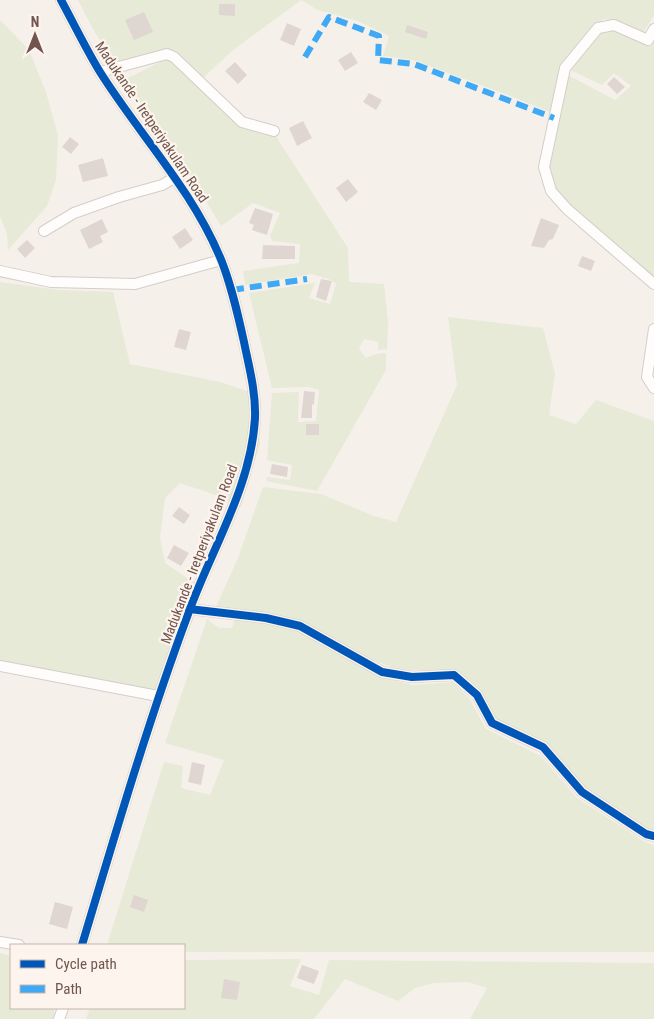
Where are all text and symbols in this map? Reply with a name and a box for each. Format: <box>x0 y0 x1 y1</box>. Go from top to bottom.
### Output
north arrow <box>10 10 60 60</box>
text: N <box>31 14 39 30</box>
street label: Madukande - Iretperiyakulam Road <box>92 38 212 206</box>
street label: Madukande - Iretperiyakulam Road <box>157 462 241 646</box>
legend <box>10 944 185 1009</box>
text: Cycle path <box>55 955 117 973</box>
text: Path <box>55 980 82 998</box>

